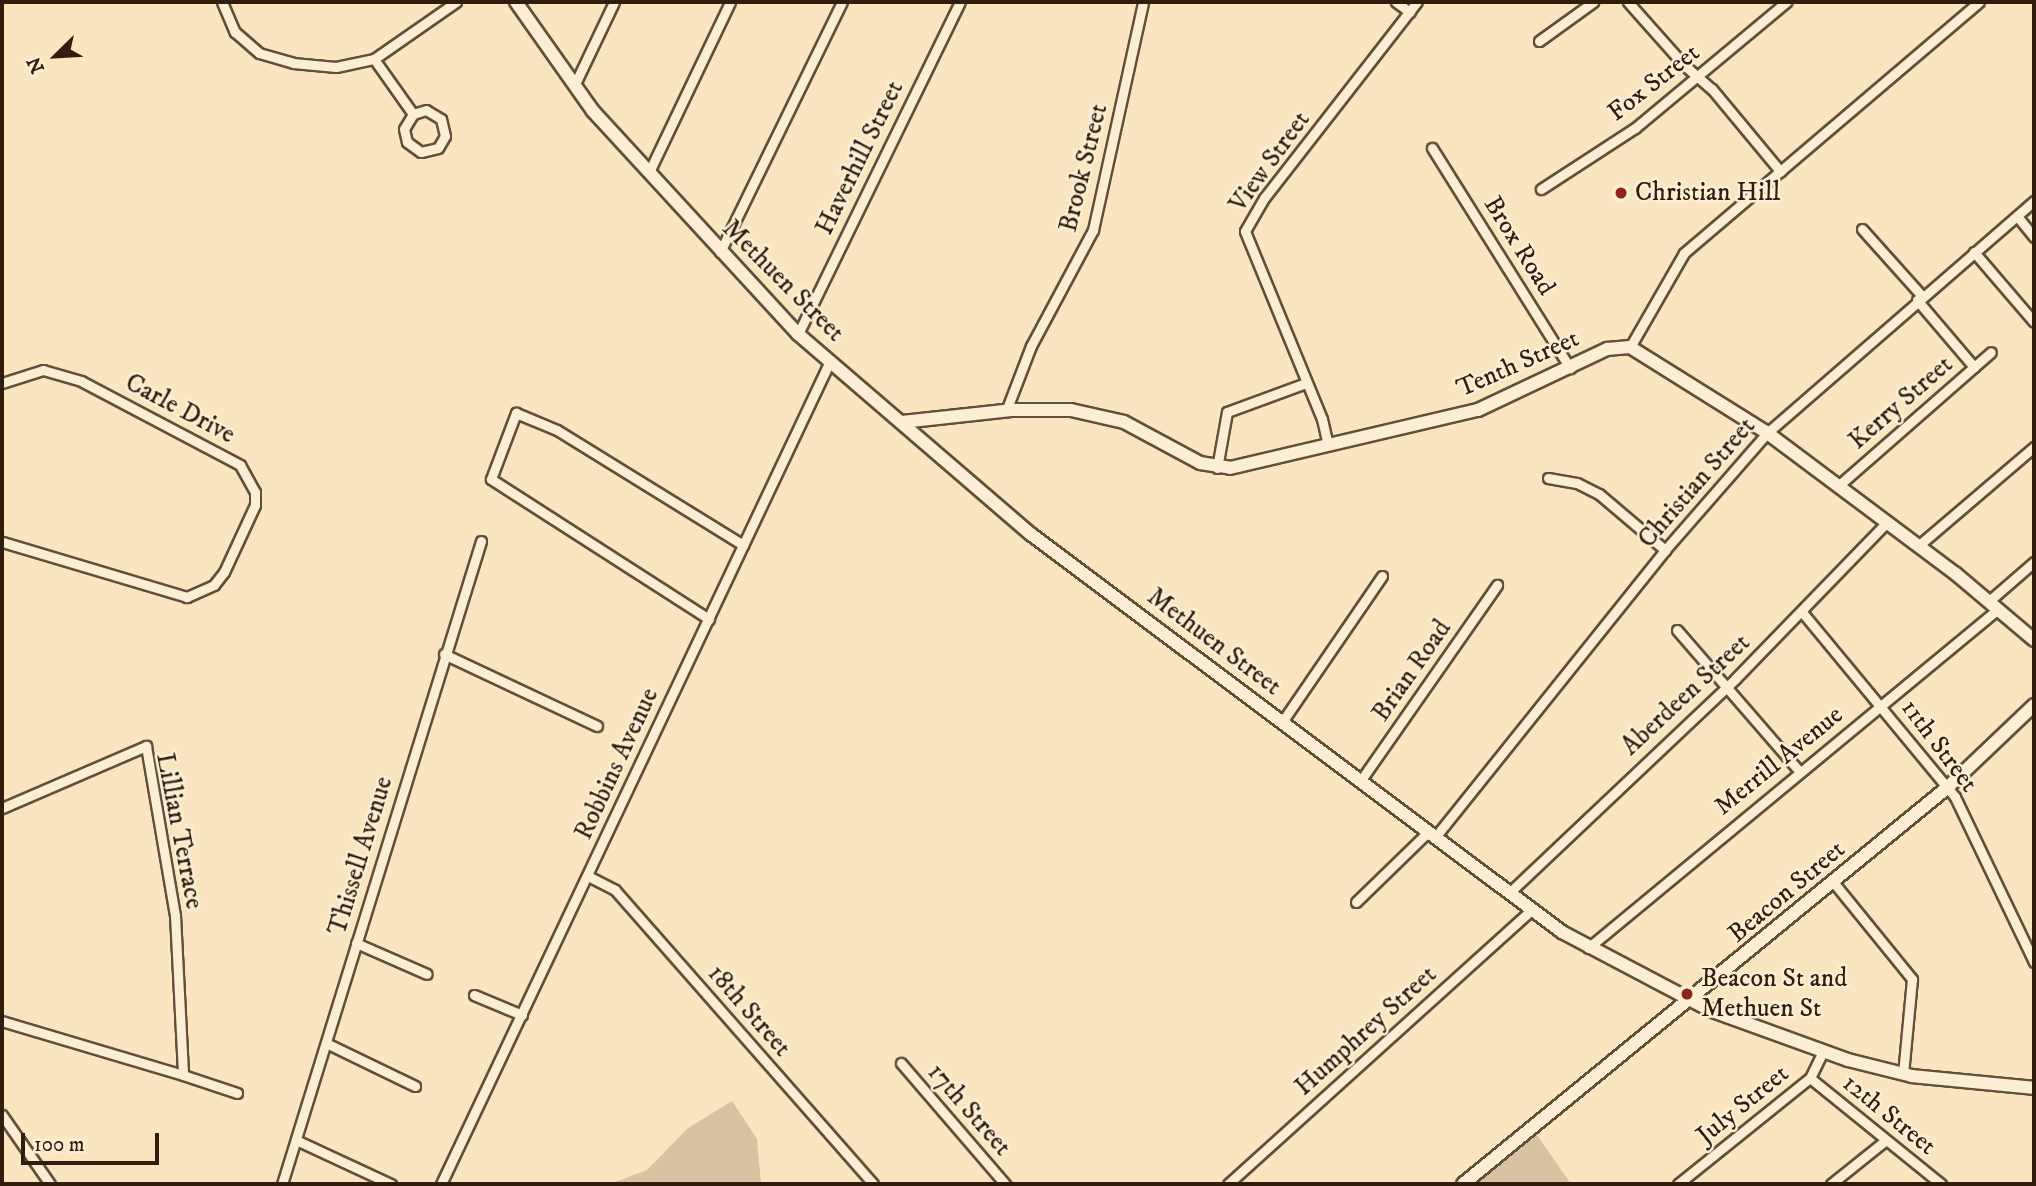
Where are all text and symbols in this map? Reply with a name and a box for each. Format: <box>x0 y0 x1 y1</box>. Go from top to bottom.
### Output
north arrow <box>21 21 91 91</box>
street label: Fox Street <box>1602 38 1706 128</box>
text: N <box>23 53 50 77</box>
street label: Haverhill Street <box>809 76 911 240</box>
street label: Brook Street <box>1053 101 1115 235</box>
street label: View Street <box>1223 105 1317 219</box>
place label: Christian Hill <box>1635 177 1780 209</box>
marker: Christian Hill <box>1613 185 1629 201</box>
street label: Brox Road <box>1476 191 1562 301</box>
street label: Methuen Street <box>715 213 851 349</box>
street label: Tenth Street <box>1452 323 1584 405</box>
street label: Kerry Street <box>1843 349 1959 457</box>
street label: Carle Drive <box>120 367 240 451</box>
street label: Christian Street <box>1632 411 1762 555</box>
street label: Methuen Street <box>1141 581 1287 703</box>
street label: Brian Road <box>1366 614 1458 728</box>
street label: Aberdeen Street <box>1615 628 1757 762</box>
street label: Robbins Avenue <box>568 683 666 845</box>
street label: 11th Street <box>1894 693 1984 799</box>
street label: Merrill Avenue <box>1708 700 1850 822</box>
street label: Lillian Terrace <box>149 750 209 912</box>
street label: Thissell Avenue <box>322 773 400 939</box>
street label: Beacon Street <box>1722 834 1852 950</box>
street label: 18th Street <box>701 959 797 1063</box>
street label: Humphrey Street <box>1289 959 1443 1103</box>
place label: Beacon St and Methuen St <box>1701 963 1847 1024</box>
marker: Beacon St and Methuen St <box>1679 986 1695 1002</box>
street label: 17th Street <box>920 1057 1018 1163</box>
street label: July Street <box>1691 1058 1795 1152</box>
street label: 12th Street <box>1836 1068 1942 1162</box>
scale bar <box>24 1120 163 1164</box>
text: 100 m <box>34 1132 85 1158</box>

